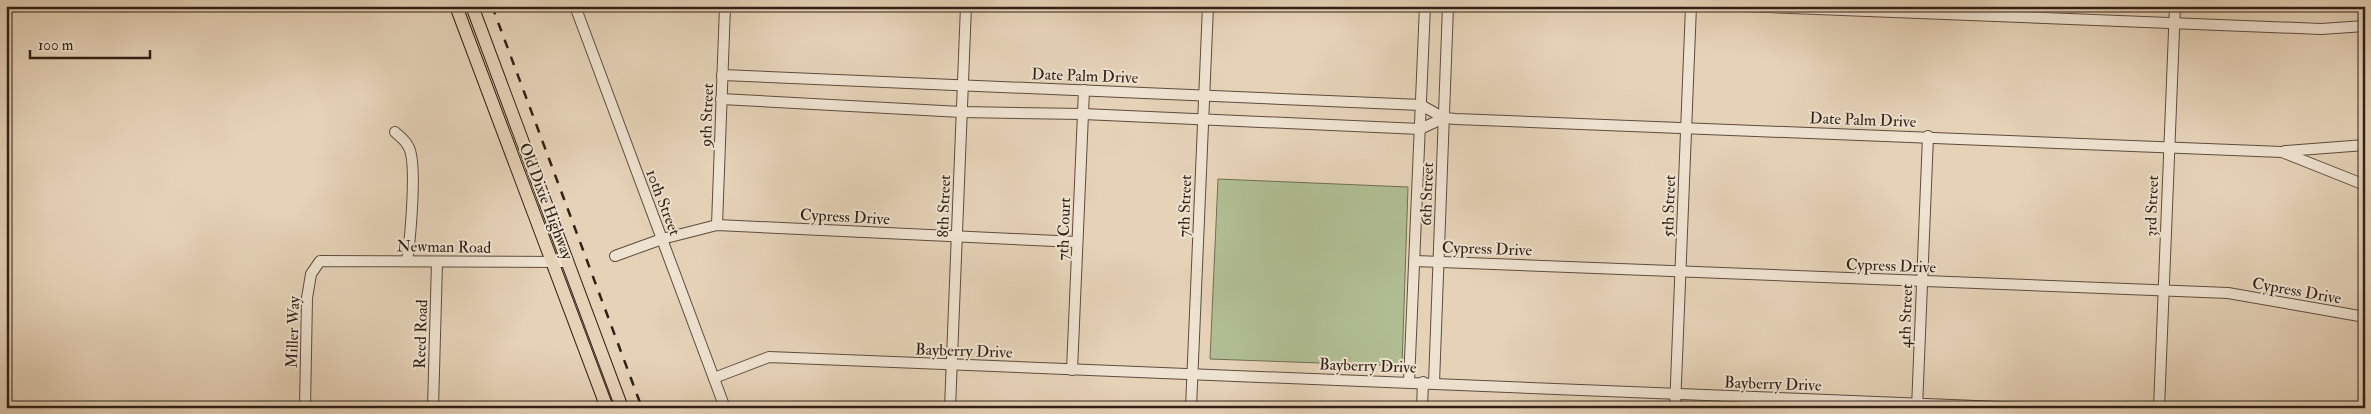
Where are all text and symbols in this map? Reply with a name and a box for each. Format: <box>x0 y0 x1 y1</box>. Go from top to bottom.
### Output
scale bar <box>30 28 150 60</box>
text: 100 m <box>38 36 74 55</box>
street label: Date Palm Drive <box>1031 64 1139 88</box>
street label: 9th Street <box>696 83 718 148</box>
street label: Date Palm Drive <box>1809 108 1917 132</box>
street label: Old Dixie Highway <box>515 140 578 264</box>
street label: 6th Street <box>1416 162 1438 226</box>
street label: 10th Street <box>641 166 685 238</box>
street label: 8th Street <box>933 174 955 238</box>
street label: 7th Street <box>1174 174 1196 238</box>
street label: 5th Street <box>1658 174 1680 238</box>
street label: 3rd Street <box>2141 175 2163 237</box>
street label: 7th Court <box>1053 197 1075 261</box>
street label: Cypress Drive <box>799 205 891 230</box>
street label: Newman Road <box>397 236 492 258</box>
street label: Cypress Drive <box>1441 237 1533 262</box>
street label: Cypress Drive <box>1845 254 1937 279</box>
street label: Cypress Drive <box>2250 273 2343 310</box>
street label: 4th Street <box>1895 284 1917 348</box>
street label: Miller Way <box>282 295 304 368</box>
street label: Reed Road <box>410 299 432 369</box>
street label: Bayberry Drive <box>915 339 1013 363</box>
street label: Bayberry Drive <box>1319 354 1417 378</box>
street label: Bayberry Drive <box>1724 372 1822 396</box>

